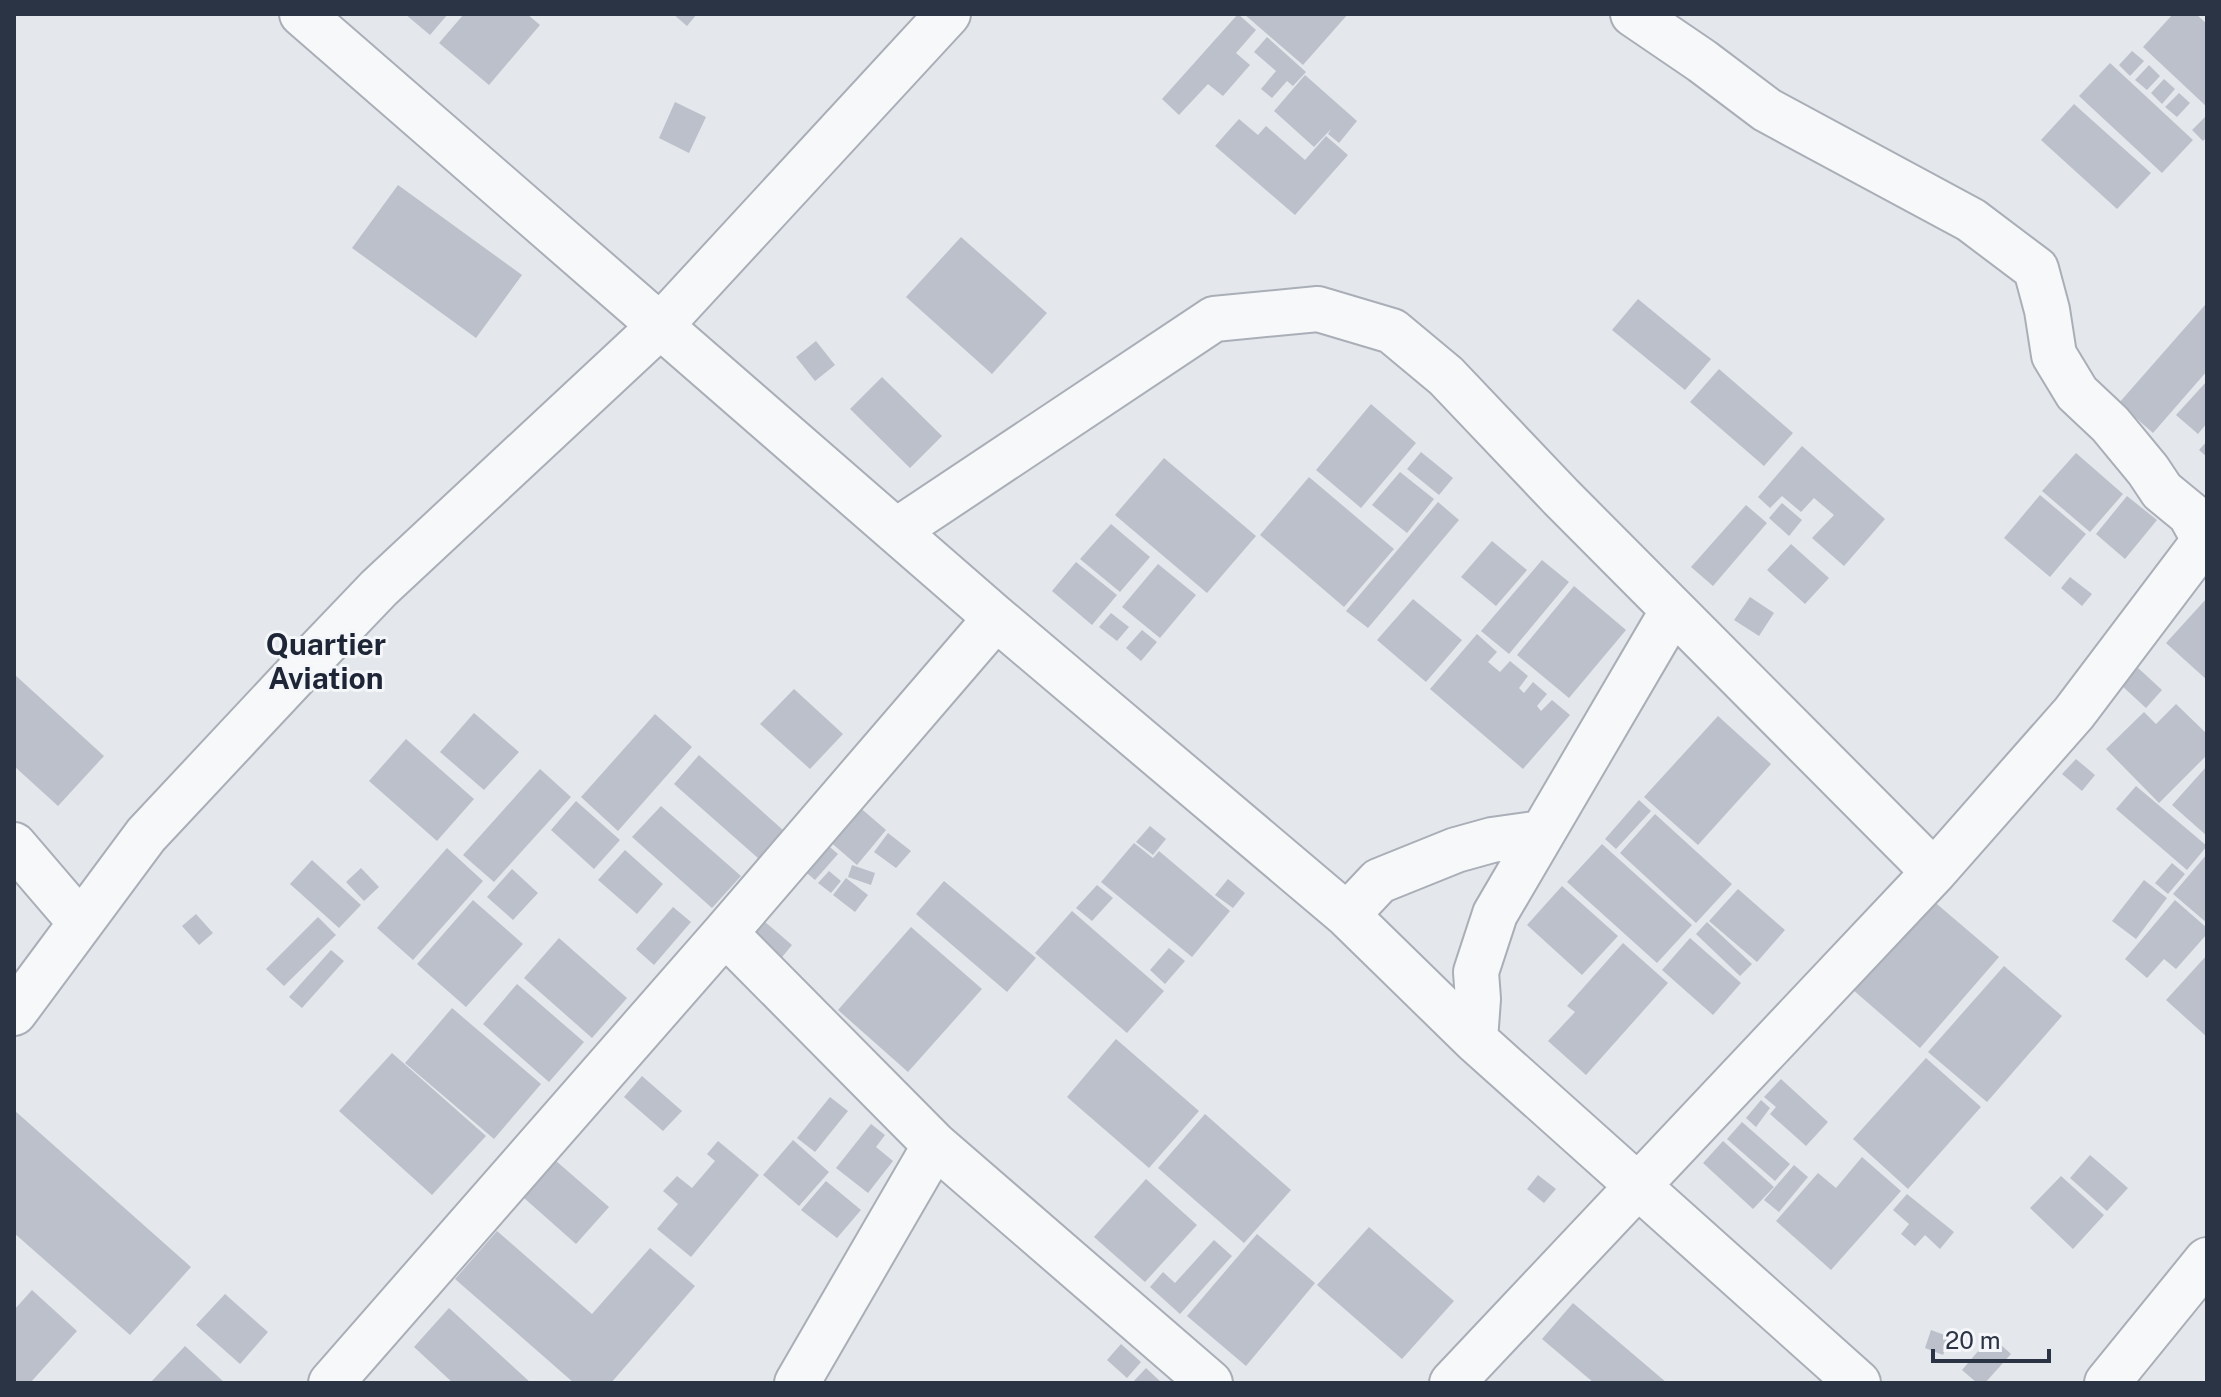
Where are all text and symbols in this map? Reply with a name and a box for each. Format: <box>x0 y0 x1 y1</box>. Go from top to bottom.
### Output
district label: Quartier Aviation <box>266 626 386 696</box>
scale bar <box>1933 1313 2049 1363</box>
text: 20 m <box>1945 1326 2001 1354</box>

